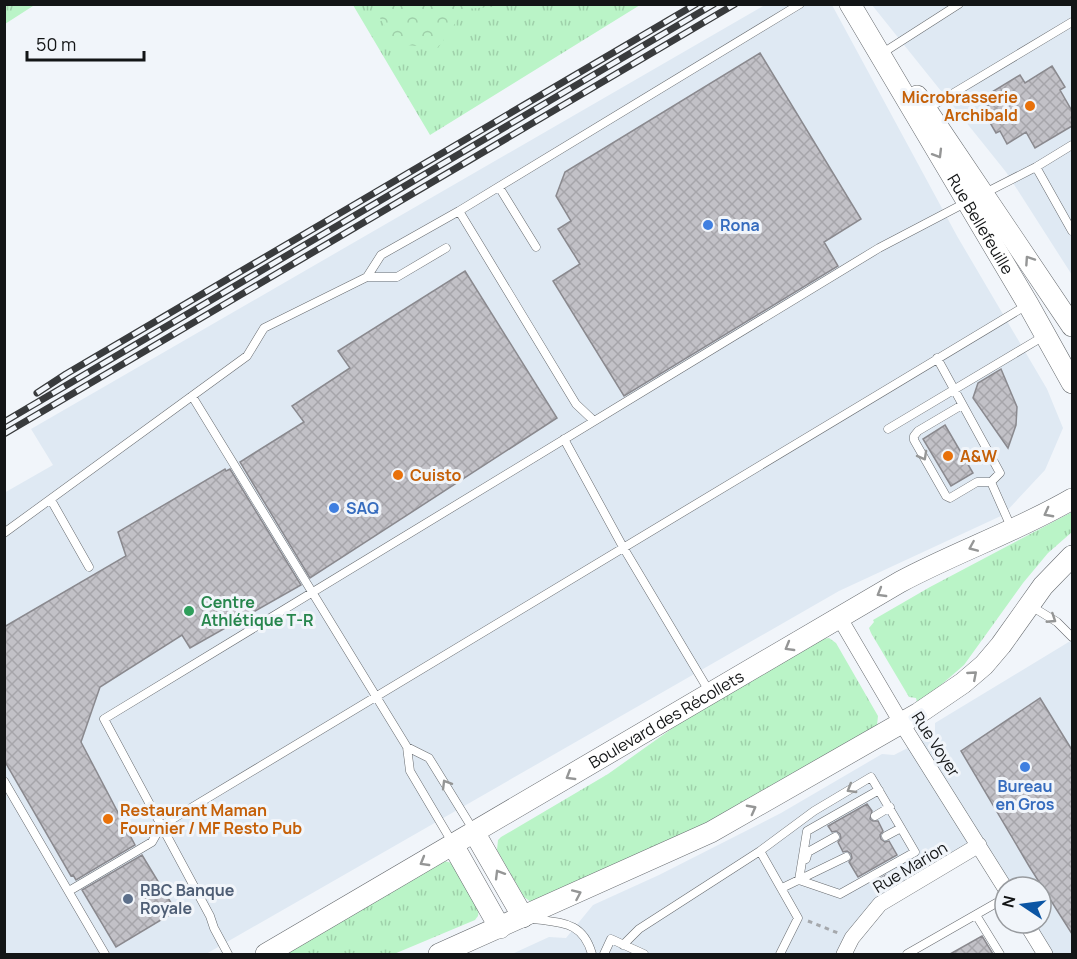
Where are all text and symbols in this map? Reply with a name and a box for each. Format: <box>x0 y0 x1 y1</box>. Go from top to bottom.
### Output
scale bar <box>27 24 144 62</box>
text: 50 m <box>36 32 76 56</box>
place label: Microbrasserie Archibald <box>902 86 1018 126</box>
marker: Microbrasserie Archibald <box>1023 99 1037 113</box>
one-way arrow <box>930 148 942 158</box>
street label: Rue Bellefeuille <box>942 170 1019 278</box>
place label: Rona <box>720 214 760 236</box>
marker: Rona <box>701 218 715 232</box>
one-way arrow <box>1025 255 1036 266</box>
place label: A&W <box>960 445 997 467</box>
marker: A&W <box>941 449 955 463</box>
one-way arrow <box>916 450 927 460</box>
place label: Cuisto <box>410 464 461 486</box>
marker: Cuisto <box>391 468 405 482</box>
place label: SAQ <box>346 497 379 519</box>
marker: SAQ <box>327 501 341 515</box>
one-way arrow <box>1044 506 1054 517</box>
one-way arrow <box>968 540 979 552</box>
one-way arrow <box>877 586 887 598</box>
place label: Centre Athlétique T-R <box>201 591 314 631</box>
marker: Centre Athlétique T-R <box>182 604 196 618</box>
one-way arrow <box>1046 612 1057 623</box>
one-way arrow <box>785 640 795 651</box>
street label: Boulevard des Récollets <box>585 665 748 773</box>
one-way arrow <box>967 671 978 682</box>
street label: Rue Voyer <box>907 707 965 781</box>
marker: Bureau en Gros <box>1018 760 1032 774</box>
one-way arrow <box>566 768 576 780</box>
place label: Bureau en Gros <box>996 775 1055 815</box>
one-way arrow <box>441 780 453 790</box>
one-way arrow <box>847 782 857 793</box>
place label: Restaurant Maman Fournier / MF Resto Pub <box>120 799 302 839</box>
one-way arrow <box>746 805 757 816</box>
marker: Restaurant Maman Fournier / MF Resto Pub <box>101 812 115 826</box>
street label: Rue Marion <box>869 836 951 898</box>
one-way arrow <box>420 855 430 866</box>
one-way arrow <box>495 870 507 880</box>
north arrow <box>993 875 1053 935</box>
place label: RBC Banque Royale <box>140 879 235 919</box>
one-way arrow <box>570 889 581 901</box>
marker: RBC Banque Royale <box>121 892 135 906</box>
text: N <box>996 894 1020 910</box>

